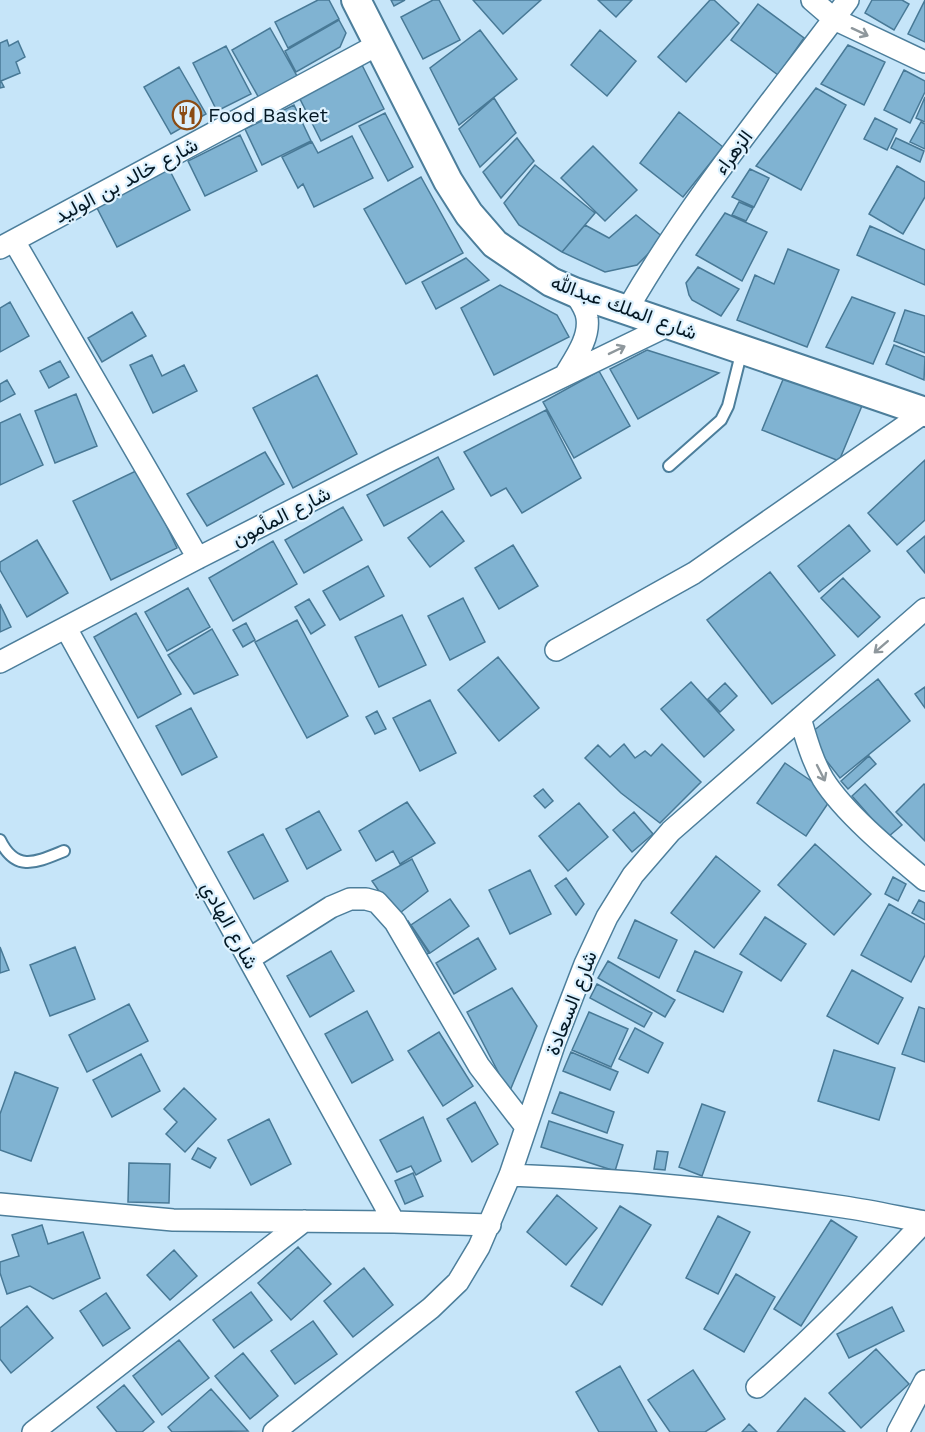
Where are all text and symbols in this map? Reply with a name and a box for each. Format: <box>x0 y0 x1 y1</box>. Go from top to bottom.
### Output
one-way arrow <box>851 26 869 38</box>
restaurant icon: Food Basket <box>171 99 203 131</box>
place label: Food Basket <box>208 103 329 127</box>
street label: الزهراء <box>709 125 758 180</box>
street label: شارع خالد بن الوليد <box>50 132 203 230</box>
street label: شارع الملك عبدالله <box>547 269 700 346</box>
one-way arrow <box>608 344 625 356</box>
street label: شارع المأمون <box>228 481 335 553</box>
one-way arrow <box>874 640 889 654</box>
one-way arrow <box>816 763 827 781</box>
street label: شارع الهادي <box>192 877 264 975</box>
street label: شارع السعادة <box>540 947 604 1059</box>

